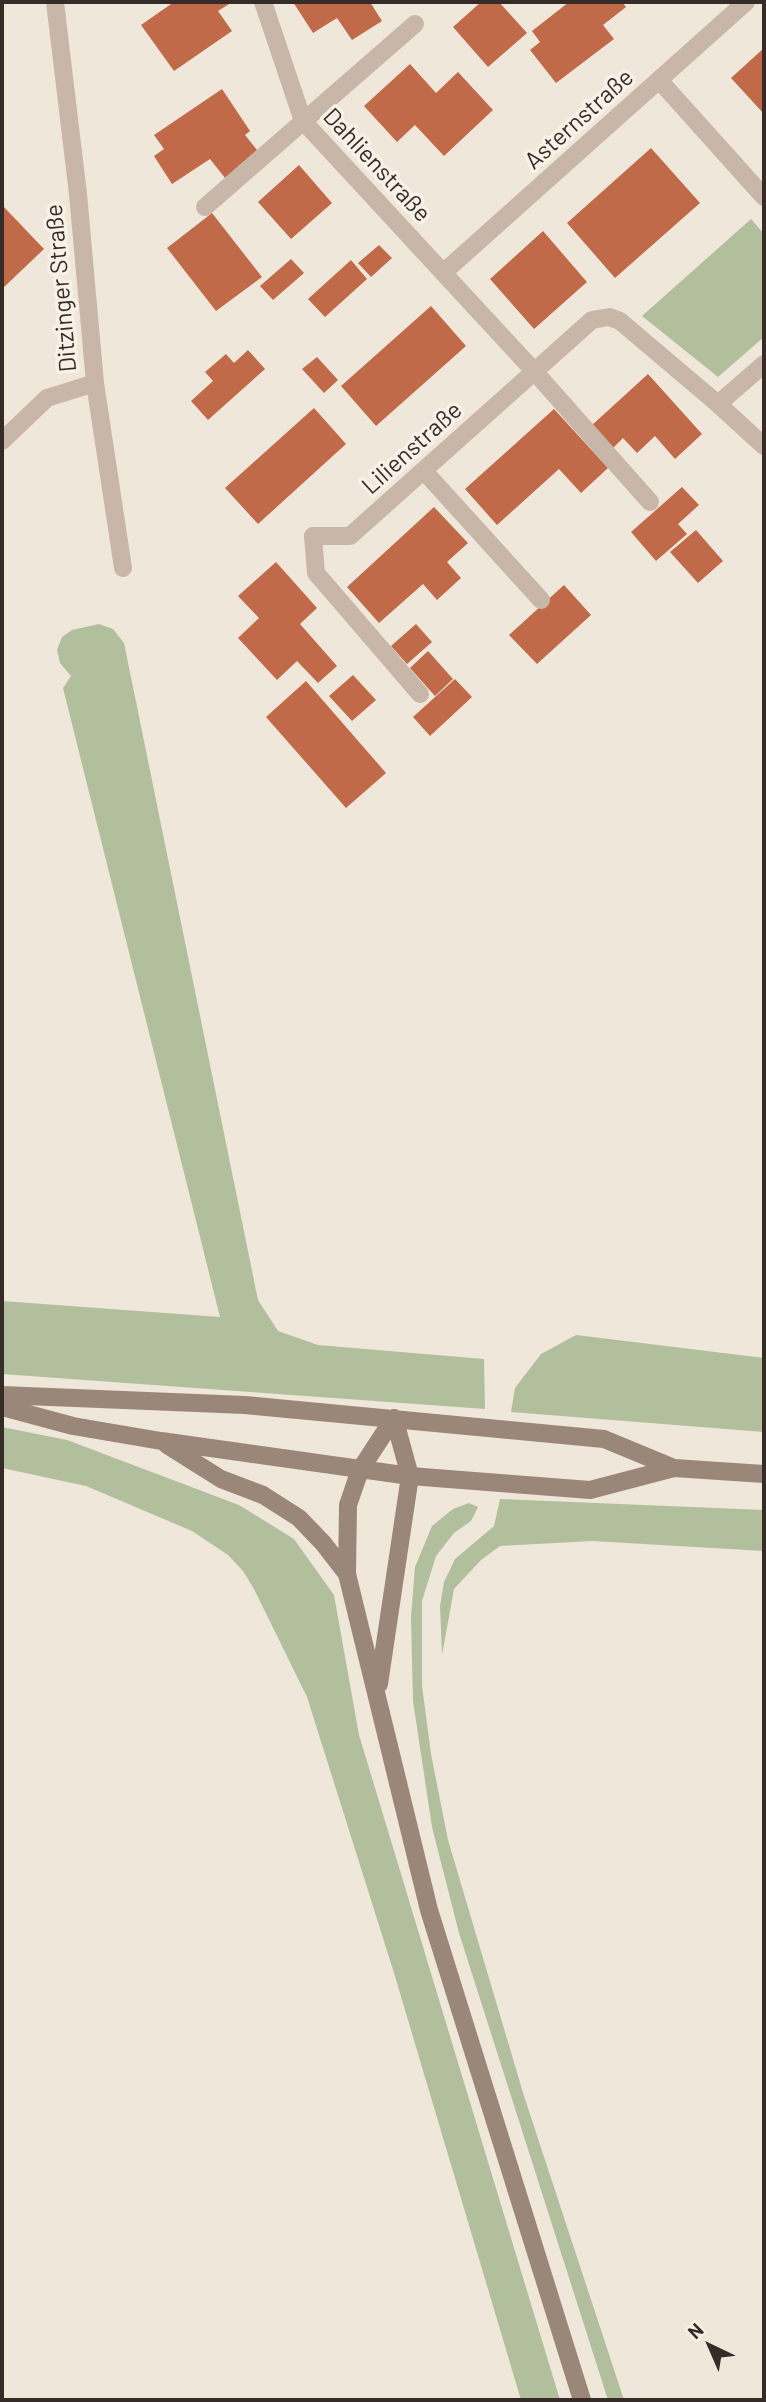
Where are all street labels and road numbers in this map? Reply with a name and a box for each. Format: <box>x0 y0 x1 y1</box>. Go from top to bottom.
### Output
street label: Asternstraße <box>519 63 639 175</box>
street label: Dahlienstraße <box>317 102 437 228</box>
street label: Ditzinger Straße <box>39 203 83 373</box>
street label: Lilienstraße <box>356 396 468 500</box>

